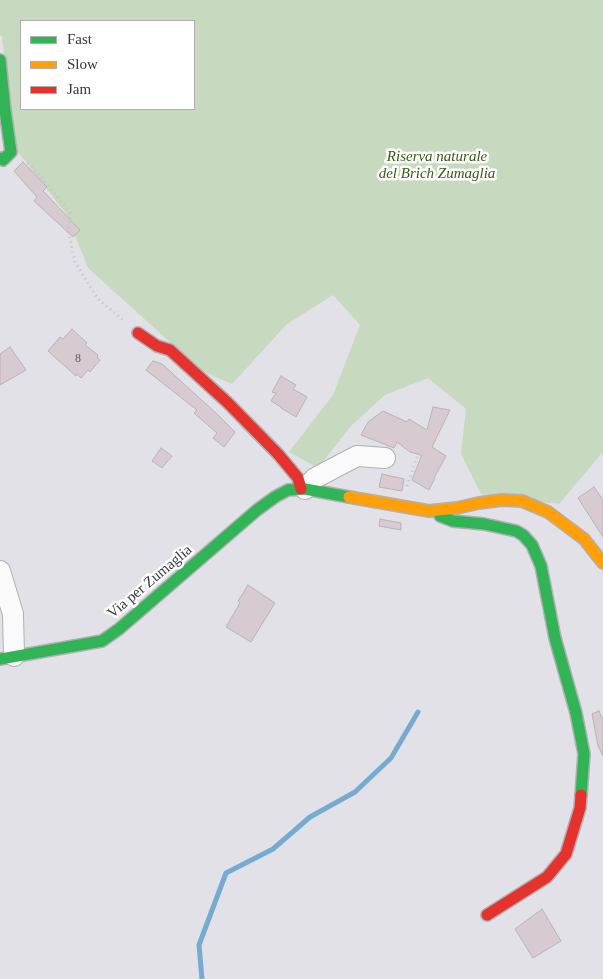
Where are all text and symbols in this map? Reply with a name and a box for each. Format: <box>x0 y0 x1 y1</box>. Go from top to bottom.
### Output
legend <box>20 20 195 110</box>
text: Fast <box>67 31 92 47</box>
text: Slow <box>67 56 98 72</box>
text: Jam <box>67 81 91 97</box>
park label: Riserva naturale del Brich Zumaglia <box>379 148 495 183</box>
house number: 8 <box>75 352 81 366</box>
street label: Via per Zumaglia <box>104 541 196 623</box>

